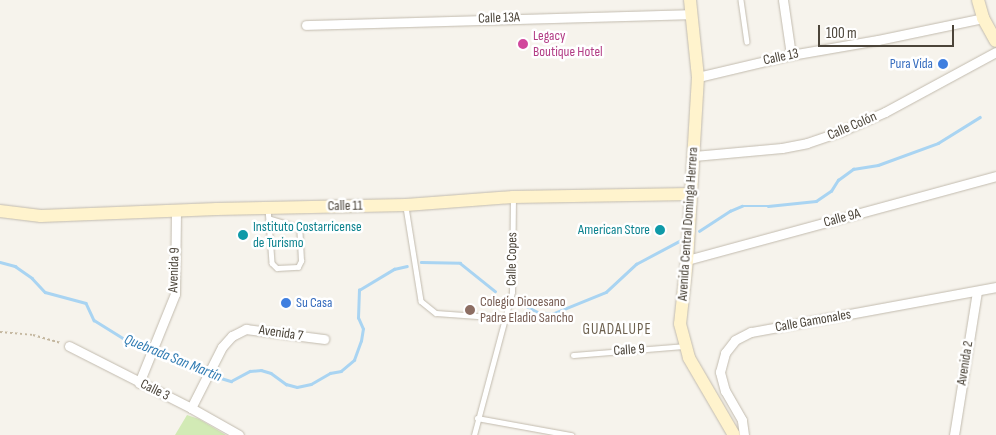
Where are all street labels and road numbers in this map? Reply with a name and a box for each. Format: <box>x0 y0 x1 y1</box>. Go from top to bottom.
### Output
street label: Calle 13A <box>478 9 520 27</box>
street label: Calle 13 <box>762 45 800 69</box>
street label: Calle Colón <box>825 108 879 144</box>
street label: Avenida Central Dominga Herrera <box>674 147 702 301</box>
street label: Calle 11 <box>327 197 363 215</box>
street label: Calle 9A <box>822 205 862 231</box>
street label: Calle Copes <box>503 232 521 286</box>
street label: Avenida 9 <box>165 247 183 293</box>
street label: Calle Gamonales <box>774 306 852 336</box>
street label: Avenida 7 <box>258 322 304 344</box>
street label: Avenida 2 <box>953 340 977 386</box>
street label: Calle 9 <box>613 341 645 359</box>
street label: Calle 3 <box>137 376 173 404</box>

